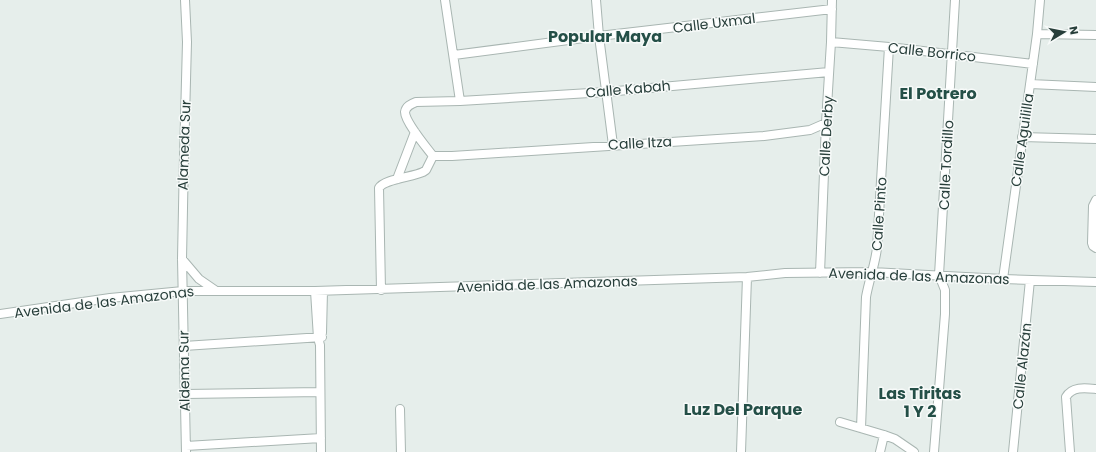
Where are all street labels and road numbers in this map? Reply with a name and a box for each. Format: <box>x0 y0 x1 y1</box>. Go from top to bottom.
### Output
street label: Calle Uxmal <box>672 8 756 38</box>
street label: Calle Borrico <box>887 37 977 67</box>
street label: Calle Kabah <box>585 75 671 103</box>
street label: Calle Aguililla <box>1006 92 1038 188</box>
street label: Calle Derby <box>814 95 838 177</box>
street label: Alameda Sur <box>172 99 196 191</box>
street label: Calle Tordillo <box>934 119 958 211</box>
street label: Calle Itza <box>608 131 672 155</box>
street label: Calle Pinto <box>866 176 892 252</box>
street label: Avenida de las Amazonas <box>828 263 1010 289</box>
street label: Avenida de las Amazonas <box>456 271 638 297</box>
street label: Avenida de las Amazonas <box>13 281 195 323</box>
street label: Calle Alazán <box>1008 322 1036 410</box>
street label: Aldema Sur <box>173 330 195 412</box>

